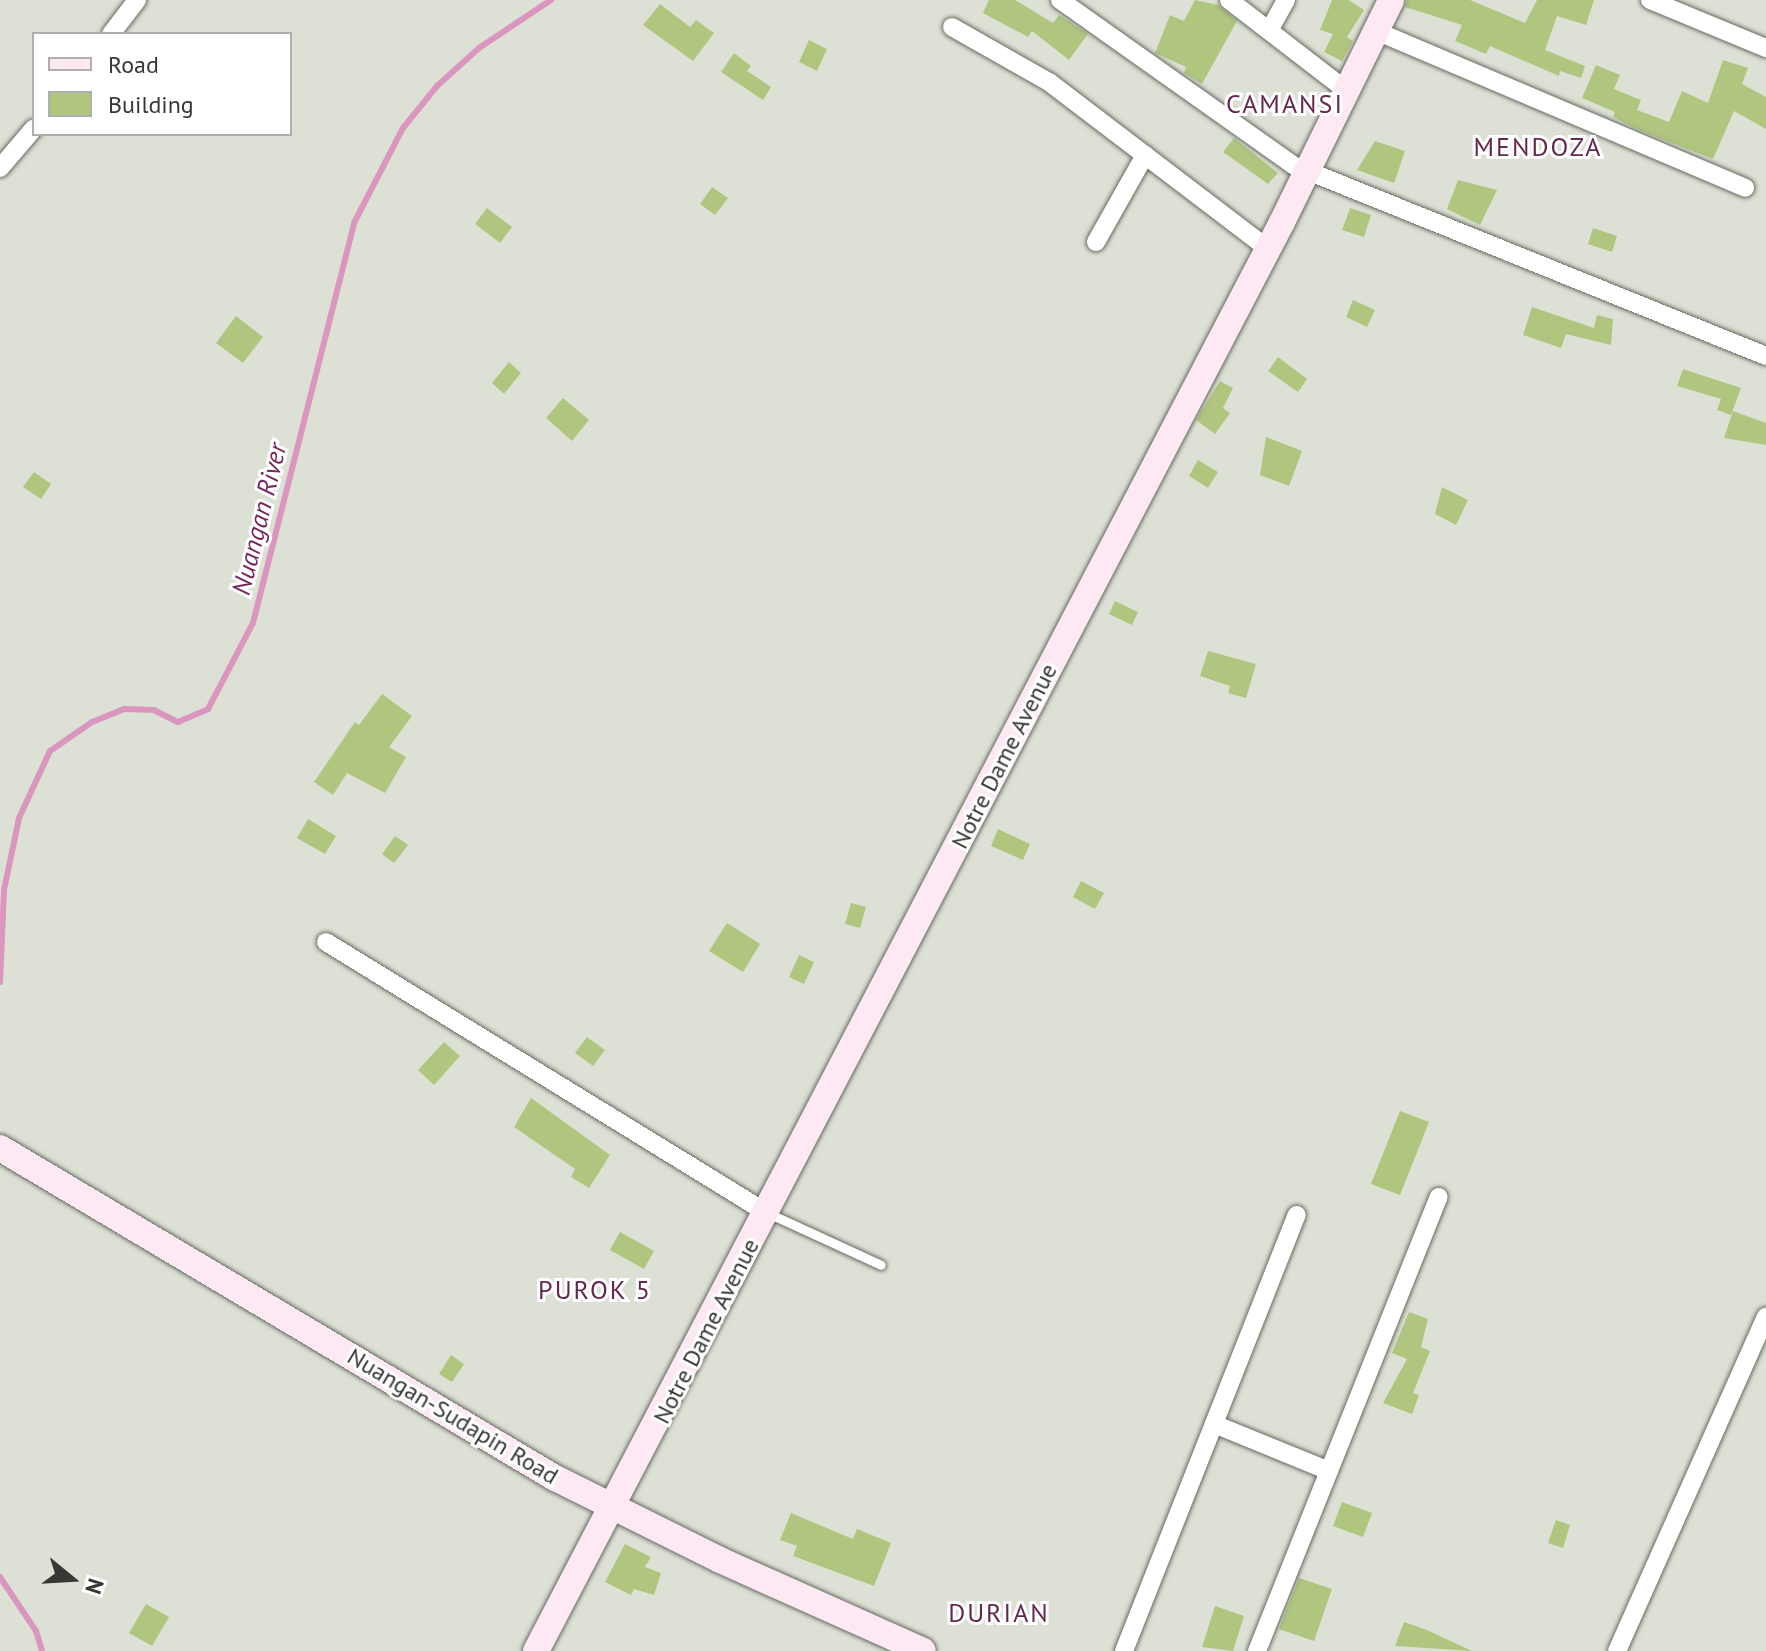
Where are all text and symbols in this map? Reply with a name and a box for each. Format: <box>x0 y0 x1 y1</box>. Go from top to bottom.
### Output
legend <box>32 32 292 136</box>
text: Road <box>108 49 159 80</box>
district label: CAMANSI <box>1226 88 1344 120</box>
text: Building <box>108 89 194 120</box>
district label: MENDOZA <box>1473 131 1603 163</box>
water label: Nuangan River <box>225 440 293 598</box>
street label: Notre Dame Avenue <box>945 658 1063 854</box>
street label: Notre Dame Avenue <box>647 1233 765 1429</box>
district label: PUROK 5 <box>538 1274 652 1306</box>
street label: Nuangan-Sudapin Road <box>342 1342 564 1490</box>
north arrow <box>32 1539 112 1619</box>
text: N <box>79 1575 110 1598</box>
district label: DURIAN <box>948 1597 1050 1629</box>

